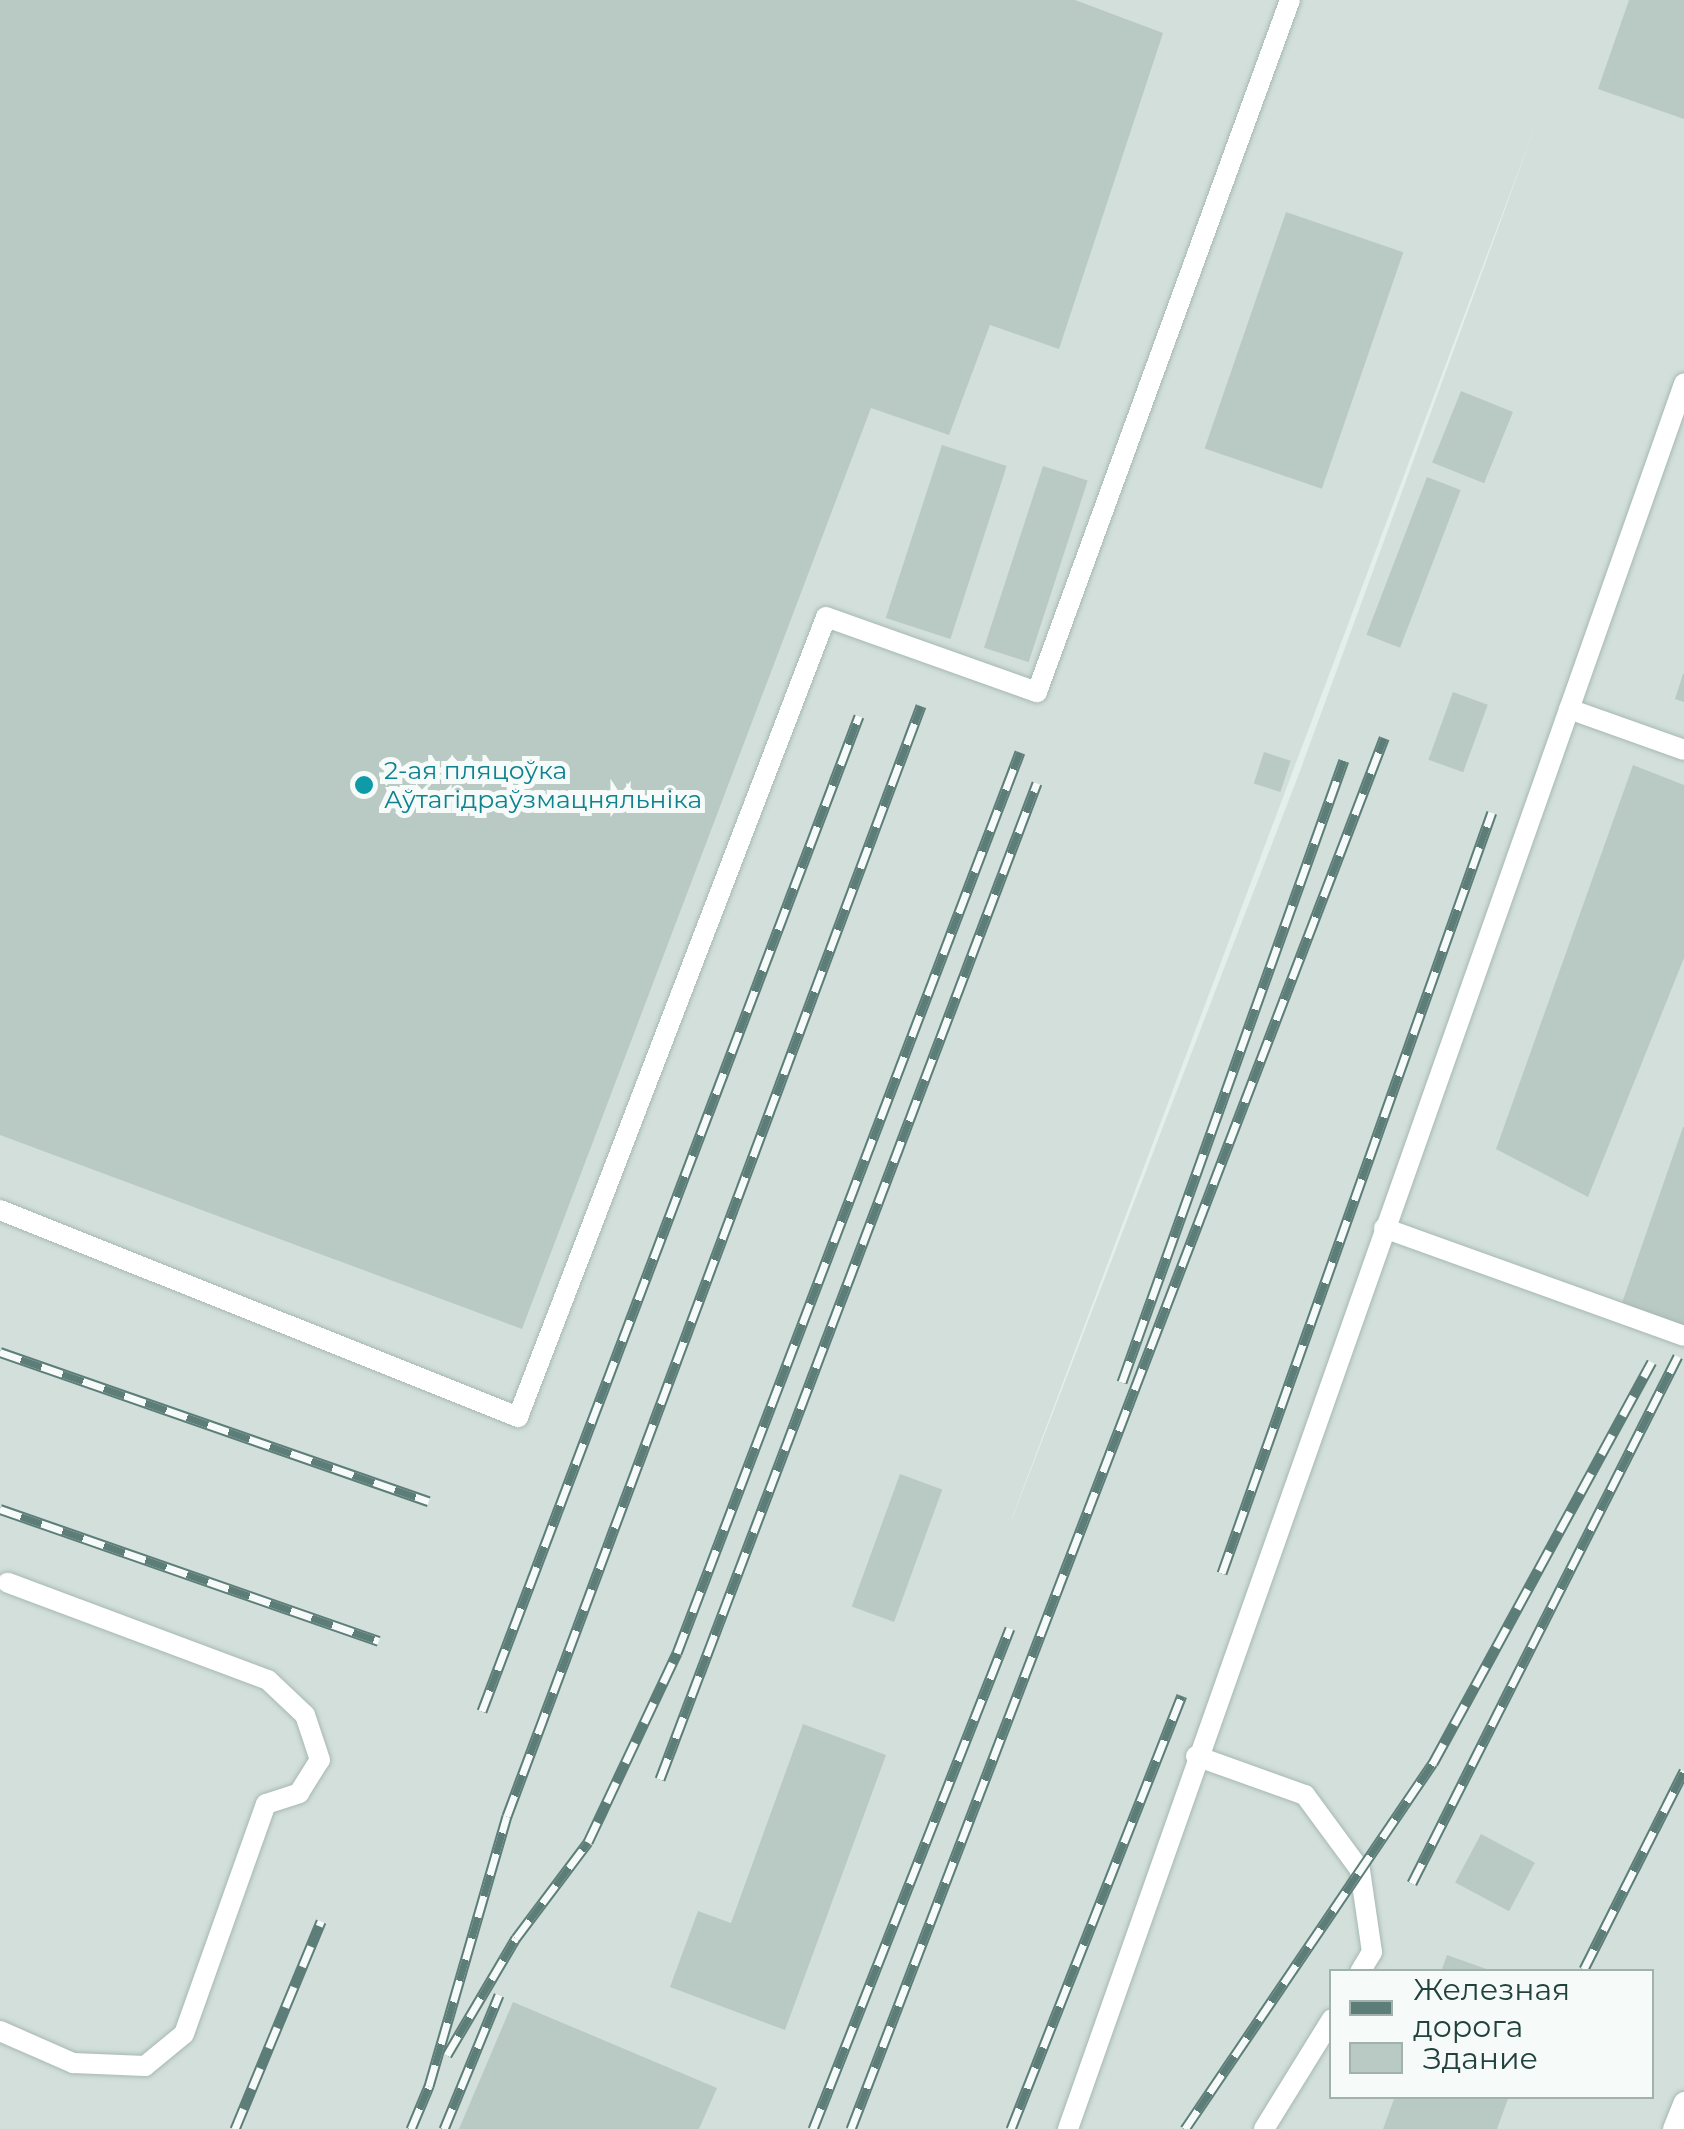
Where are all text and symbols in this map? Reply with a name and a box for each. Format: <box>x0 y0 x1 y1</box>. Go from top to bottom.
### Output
place label: 2-ая пляцоўка Аўтагідраўзмацняльніка <box>384 756 702 815</box>
marker: 2-ая пляцоўка Аўтагідраўзмацняльніка <box>353 774 375 796</box>
legend <box>1329 1969 1654 2099</box>
text: Железная дорога <box>1413 1971 1570 2045</box>
text: Здание <box>1423 2040 1538 2077</box>

